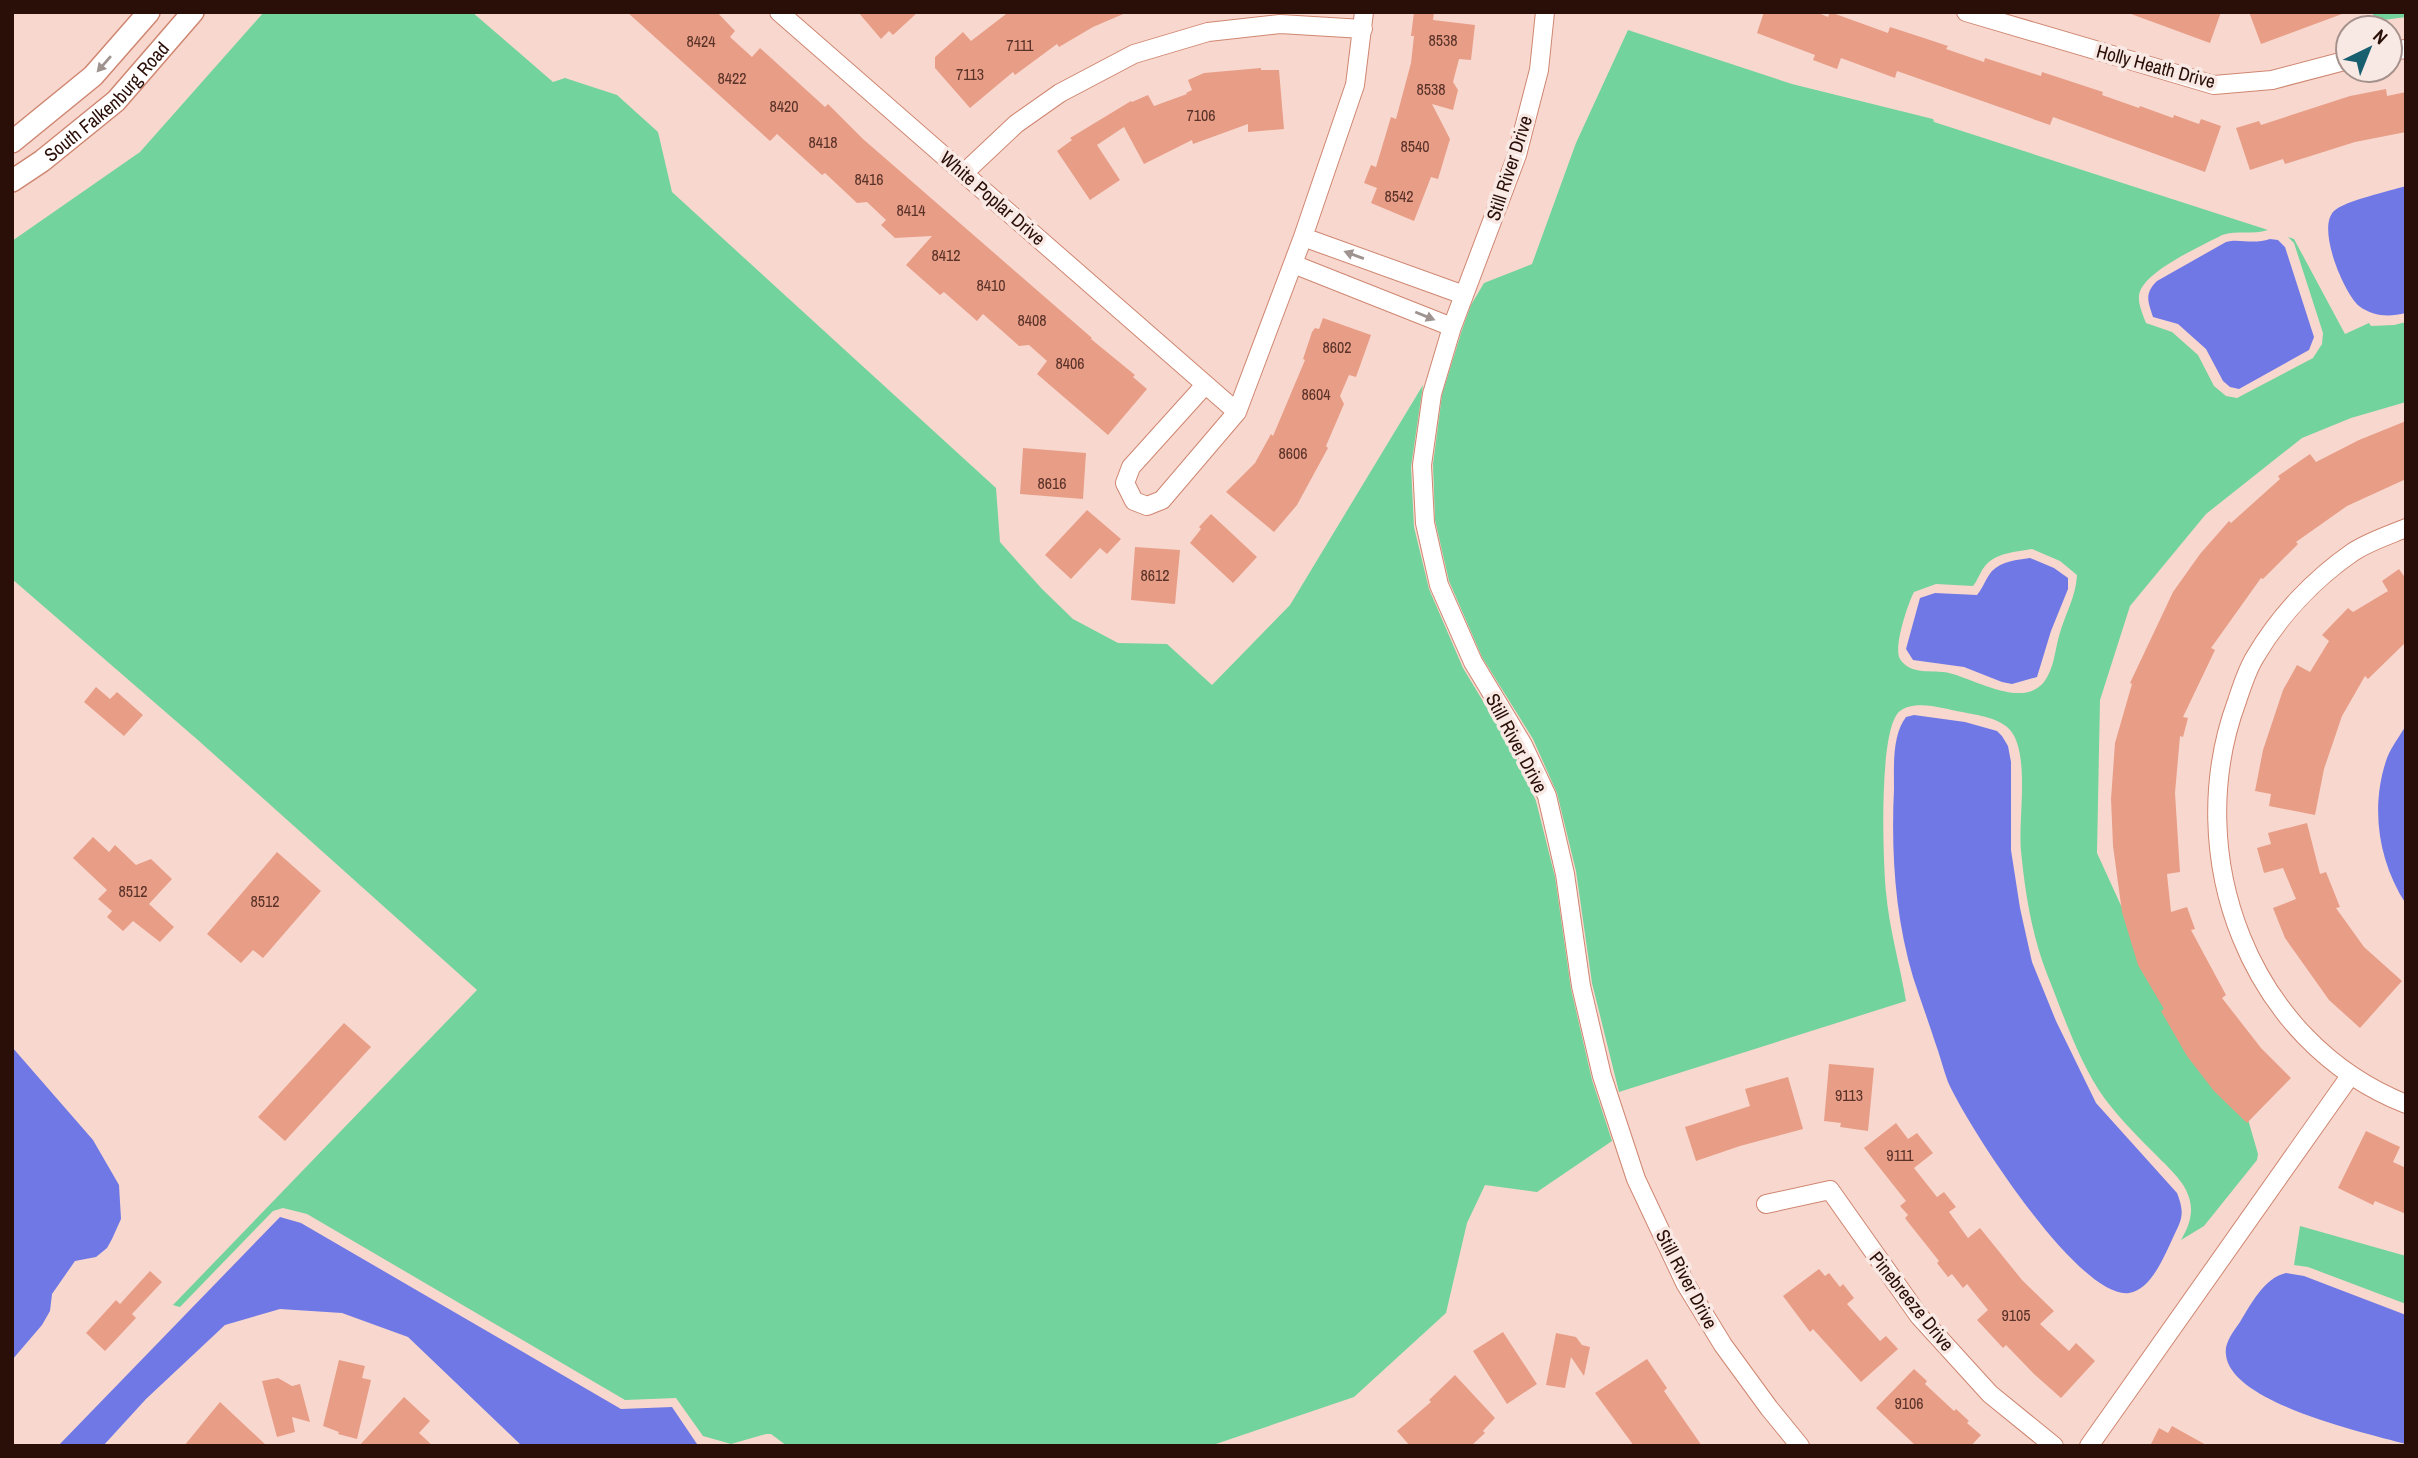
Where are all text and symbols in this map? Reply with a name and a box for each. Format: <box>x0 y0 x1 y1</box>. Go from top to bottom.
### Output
north arrow <box>2334 14 2404 84</box>
text: N <box>2368 23 2394 50</box>
house number: 8538 <box>1428 29 1458 51</box>
house number: 8424 <box>686 30 716 52</box>
house number: 7111 <box>1006 34 1034 56</box>
street label: South Falkenburg Road <box>38 36 175 167</box>
street label: Holly Heath Drive <box>2094 38 2218 94</box>
one-way arrow <box>97 55 112 72</box>
house number: 7113 <box>956 63 984 85</box>
house number: 8422 <box>717 67 747 89</box>
house number: 8538 <box>1416 78 1446 100</box>
house number: 8420 <box>769 95 799 117</box>
house number: 7106 <box>1186 104 1216 126</box>
street label: Still River Drive <box>1480 112 1538 224</box>
house number: 8418 <box>808 131 838 153</box>
house number: 8540 <box>1400 135 1430 157</box>
street label: White Poplar Drive <box>935 145 1051 251</box>
house number: 8416 <box>854 168 884 190</box>
house number: 8542 <box>1384 185 1414 207</box>
house number: 8414 <box>896 199 926 221</box>
house number: 8412 <box>931 244 961 266</box>
one-way arrow <box>1343 249 1364 260</box>
house number: 8410 <box>976 274 1006 296</box>
house number: 8408 <box>1017 309 1047 331</box>
one-way arrow <box>1415 310 1435 322</box>
house number: 8602 <box>1322 336 1352 358</box>
house number: 8406 <box>1055 352 1085 374</box>
house number: 8604 <box>1301 383 1331 405</box>
house number: 8606 <box>1278 442 1308 464</box>
house number: 8616 <box>1037 472 1067 494</box>
house number: 8612 <box>1140 564 1170 586</box>
street label: Still River Drive <box>1480 689 1554 797</box>
house number: 8512 <box>118 880 148 902</box>
house number: 8512 <box>250 890 280 912</box>
house number: 9113 <box>1835 1084 1863 1106</box>
house number: 9111 <box>1886 1144 1914 1166</box>
street label: Still River Drive <box>1650 1225 1724 1333</box>
street label: Pinebreeze Drive <box>1864 1246 1960 1356</box>
house number: 9105 <box>2001 1304 2031 1326</box>
house number: 9106 <box>1894 1392 1924 1414</box>

